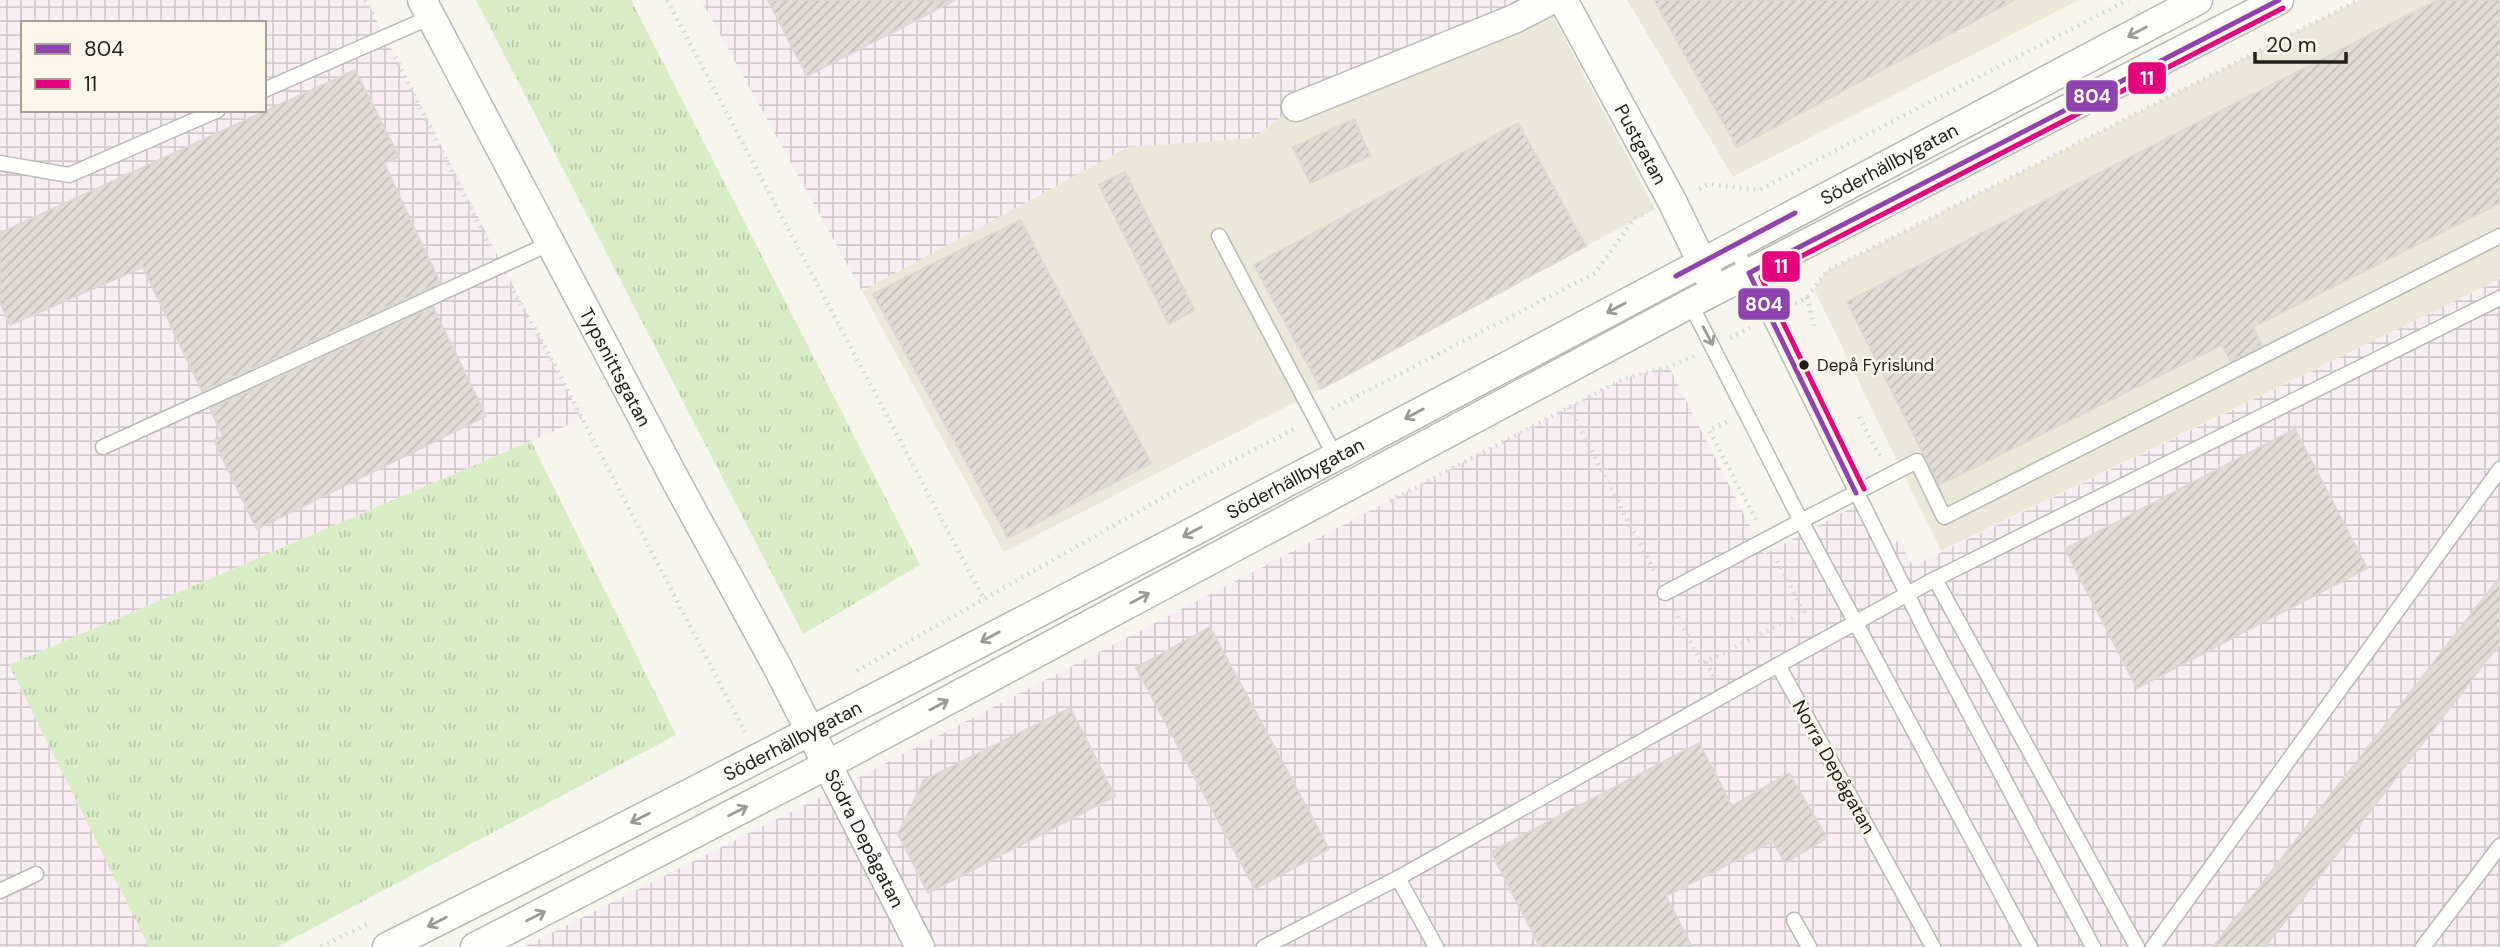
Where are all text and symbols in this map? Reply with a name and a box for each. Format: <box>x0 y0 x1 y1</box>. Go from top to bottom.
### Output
legend <box>21 21 266 112</box>
scale bar <box>2255 21 2346 65</box>
one-way arrow <box>2128 25 2148 39</box>
text: 20 m <box>2266 31 2317 59</box>
text: 804 <box>84 35 124 63</box>
line badge: 11 <box>2127 61 2167 95</box>
text: 11 <box>2140 66 2154 91</box>
text: 11 <box>84 70 97 98</box>
line badge: 804 <box>2065 79 2119 113</box>
text: 804 <box>2073 84 2111 109</box>
street label: Pustgatan <box>1609 100 1673 189</box>
street label: Söderhällbygatan <box>1816 117 1962 210</box>
line badge: 11 <box>1761 250 1801 283</box>
text: 11 <box>1774 254 1788 279</box>
line badge: 804 <box>1737 287 1791 321</box>
text: 804 <box>1745 292 1783 317</box>
one-way arrow <box>1606 301 1626 315</box>
street label: Typsnittsgatan <box>574 303 657 431</box>
one-way arrow <box>1701 325 1715 346</box>
place label: Depå Fyrislund <box>1817 354 1934 376</box>
marker: Depå Fyrislund <box>1797 358 1811 372</box>
one-way arrow <box>1405 407 1425 421</box>
street label: Söderhällbygatan <box>1222 431 1368 525</box>
one-way arrow <box>1182 525 1202 539</box>
one-way arrow <box>1129 590 1150 604</box>
one-way arrow <box>980 631 1001 644</box>
street label: Söderhällbygatan <box>719 694 866 786</box>
street label: Norra Depågatan <box>1787 696 1881 838</box>
one-way arrow <box>928 698 949 711</box>
street label: Södra Depågatan <box>819 765 910 912</box>
one-way arrow <box>727 803 748 817</box>
one-way arrow <box>630 812 651 826</box>
one-way arrow <box>525 908 546 922</box>
one-way arrow <box>427 915 448 929</box>

